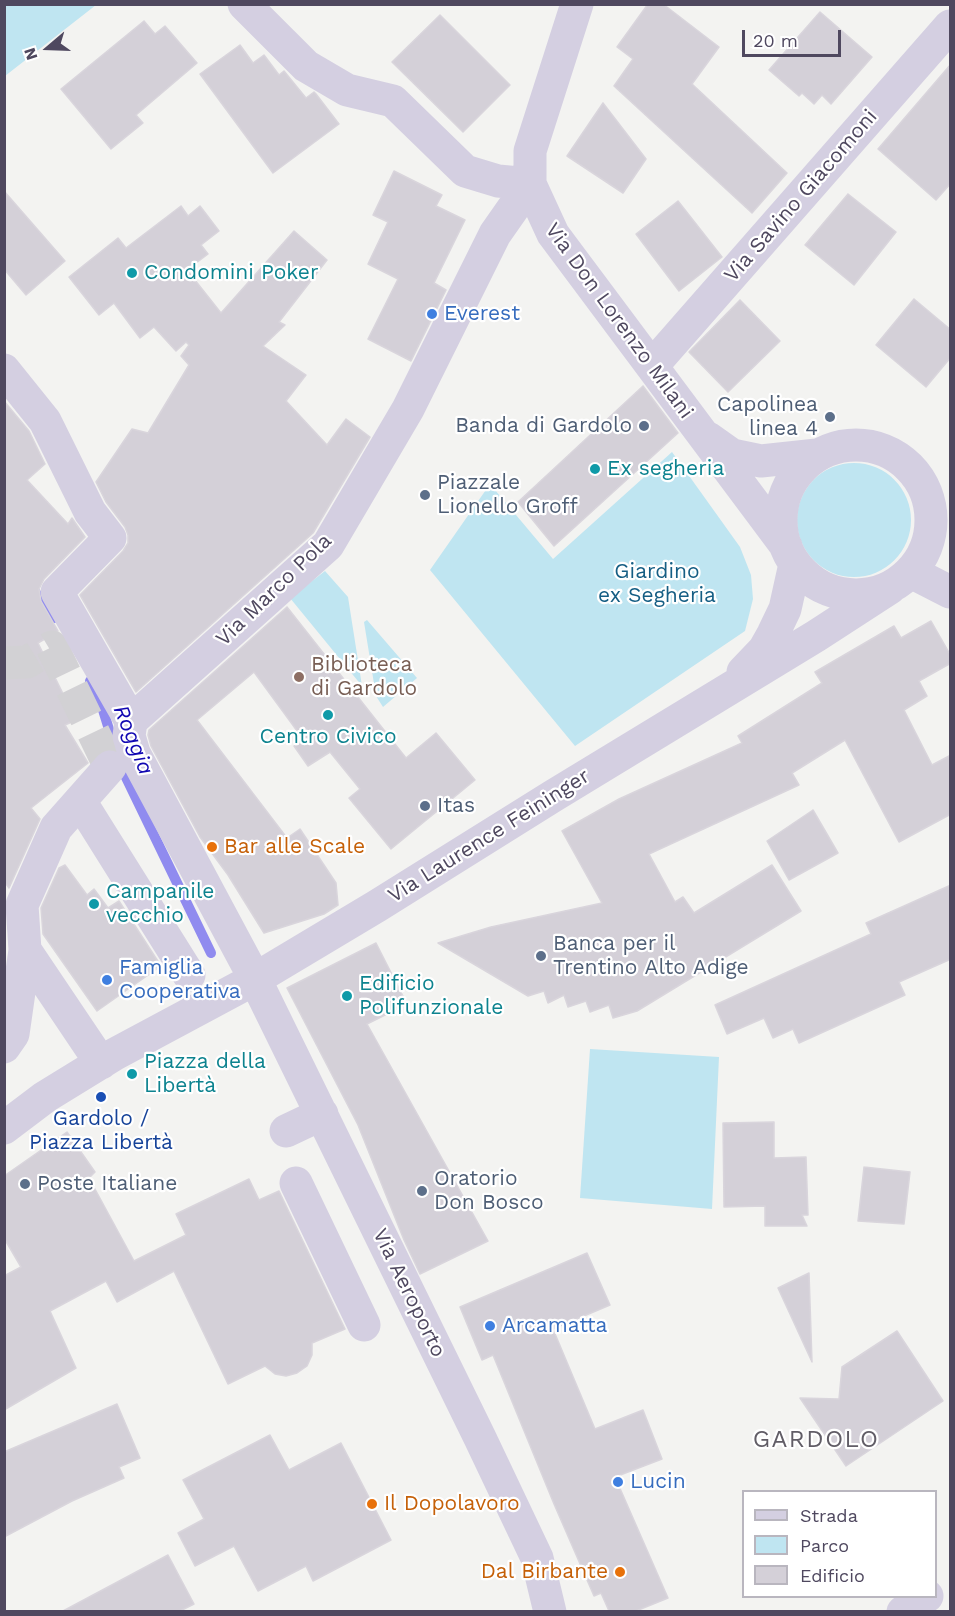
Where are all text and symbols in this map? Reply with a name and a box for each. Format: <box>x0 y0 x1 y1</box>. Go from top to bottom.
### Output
north arrow <box>18 18 78 78</box>
scale bar <box>745 18 844 56</box>
text: 20 m <box>753 30 798 51</box>
text: N <box>20 45 41 63</box>
street label: Via Savino Giacomoni <box>719 105 883 287</box>
street label: Via Don Lorenzo Milani <box>540 218 698 424</box>
place label: Condomini Poker <box>144 260 319 286</box>
marker: Condomini Poker <box>125 266 139 280</box>
place label: Everest <box>444 301 520 327</box>
marker: Everest <box>425 307 439 321</box>
place label: Capolinea linea 4 <box>717 392 818 442</box>
marker: Capolinea linea 4 <box>823 410 837 424</box>
place label: Banda di Gardolo <box>455 413 632 439</box>
marker: Banda di Gardolo <box>637 419 651 433</box>
place label: Ex segheria <box>607 456 724 482</box>
marker: Ex segheria <box>588 462 602 476</box>
place label: Piazzale Lionello Groff <box>437 470 578 520</box>
marker: Piazzale Lionello Groff <box>418 488 432 502</box>
street label: Via Marco Pola <box>211 528 337 652</box>
park label: Giardino ex Segheria <box>598 559 716 609</box>
place label: Biblioteca di Gardolo <box>311 652 417 702</box>
marker: Biblioteca di Gardolo <box>292 670 306 684</box>
water label: Roggia <box>107 701 159 779</box>
marker: Centro Civico <box>321 708 335 722</box>
place label: Centro Civico <box>259 724 397 750</box>
street label: Via Laurence Feininger <box>384 764 594 908</box>
place label: Itas <box>437 793 475 819</box>
marker: Itas <box>418 799 432 813</box>
place label: Bar alle Scale <box>224 834 365 860</box>
marker: Bar alle Scale <box>205 840 219 854</box>
place label: Campanile vecchio <box>106 879 214 929</box>
marker: Campanile vecchio <box>87 897 101 911</box>
place label: Banca per il Trentino Alto Adige <box>553 931 749 981</box>
marker: Banca per il Trentino Alto Adige <box>534 949 548 963</box>
place label: Famiglia Cooperativa <box>119 955 241 1005</box>
place label: Edificio Polifunzionale <box>359 971 503 1021</box>
marker: Famiglia Cooperativa <box>100 973 114 987</box>
marker: Edificio Polifunzionale <box>340 989 354 1003</box>
place label: Piazza della Libertà <box>144 1049 266 1099</box>
marker: Piazza della Libertà <box>125 1067 139 1081</box>
marker: Gardolo / Piazza Libertà <box>94 1090 108 1104</box>
place label: Gardolo / Piazza Libertà <box>29 1106 173 1156</box>
place label: Oratorio Don Bosco <box>434 1166 544 1216</box>
place label: Poste Italiane <box>37 1171 177 1197</box>
marker: Poste Italiane <box>18 1177 32 1191</box>
marker: Oratorio Don Bosco <box>415 1184 429 1198</box>
street label: Via Aeroporto <box>367 1225 451 1361</box>
place label: Arcamatta <box>502 1313 607 1339</box>
marker: Arcamatta <box>483 1319 497 1333</box>
district label: GARDOLO <box>753 1426 879 1454</box>
place label: Lucin <box>630 1469 686 1495</box>
marker: Lucin <box>611 1475 625 1489</box>
legend <box>742 1490 937 1598</box>
place label: Il Dopolavoro <box>384 1491 519 1517</box>
marker: Il Dopolavoro <box>365 1497 379 1511</box>
text: Strada <box>800 1505 858 1526</box>
text: Parco <box>800 1535 849 1556</box>
place label: Dal Birbante <box>481 1559 608 1585</box>
marker: Dal Birbante <box>613 1565 627 1579</box>
text: Edificio <box>800 1565 865 1586</box>

